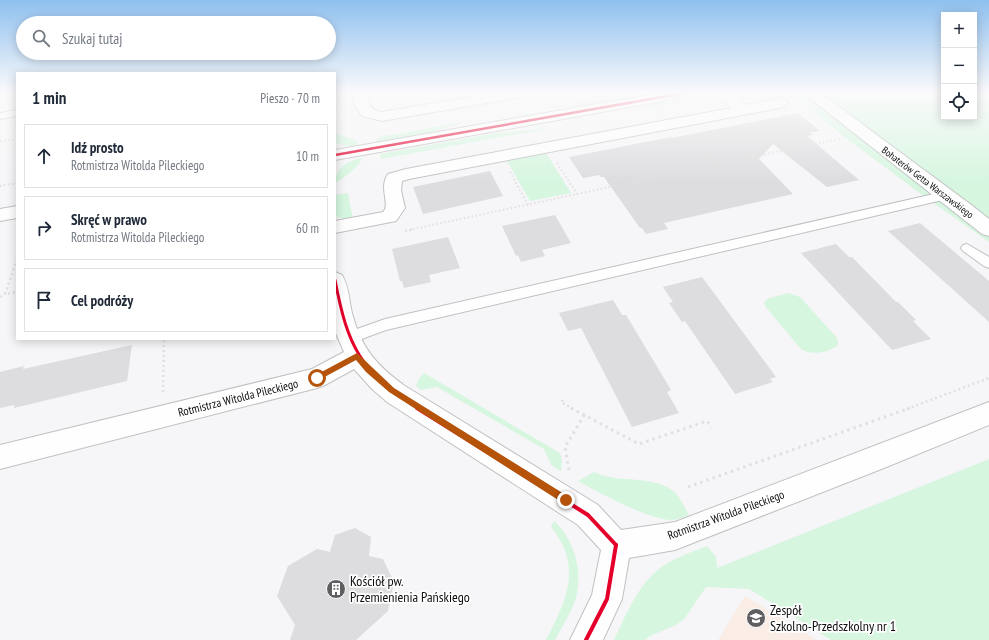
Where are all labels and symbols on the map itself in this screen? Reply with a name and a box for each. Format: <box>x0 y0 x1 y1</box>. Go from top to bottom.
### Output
street label: Bohaterów Getta Warszawskiego <box>879 144 976 221</box>
route start <box>308 369 326 387</box>
street label: Rotmistrza Witolda Pileckiego <box>176 375 299 420</box>
street label: Rotmistrza Witolda Pileckiego <box>665 486 786 543</box>
route end <box>557 491 575 509</box>
place label: Kościół pw. Przemienienia Pańskiego <box>350 572 470 606</box>
building icon: Kościół pw. Przemienienia Pańskiego <box>325 578 347 600</box>
place label: Zespół Szkolno-Przedszkolny nr 1 <box>770 601 896 635</box>
school or university icon: Zespół Szkolno-Przedszkolny nr 1 <box>745 607 767 629</box>

